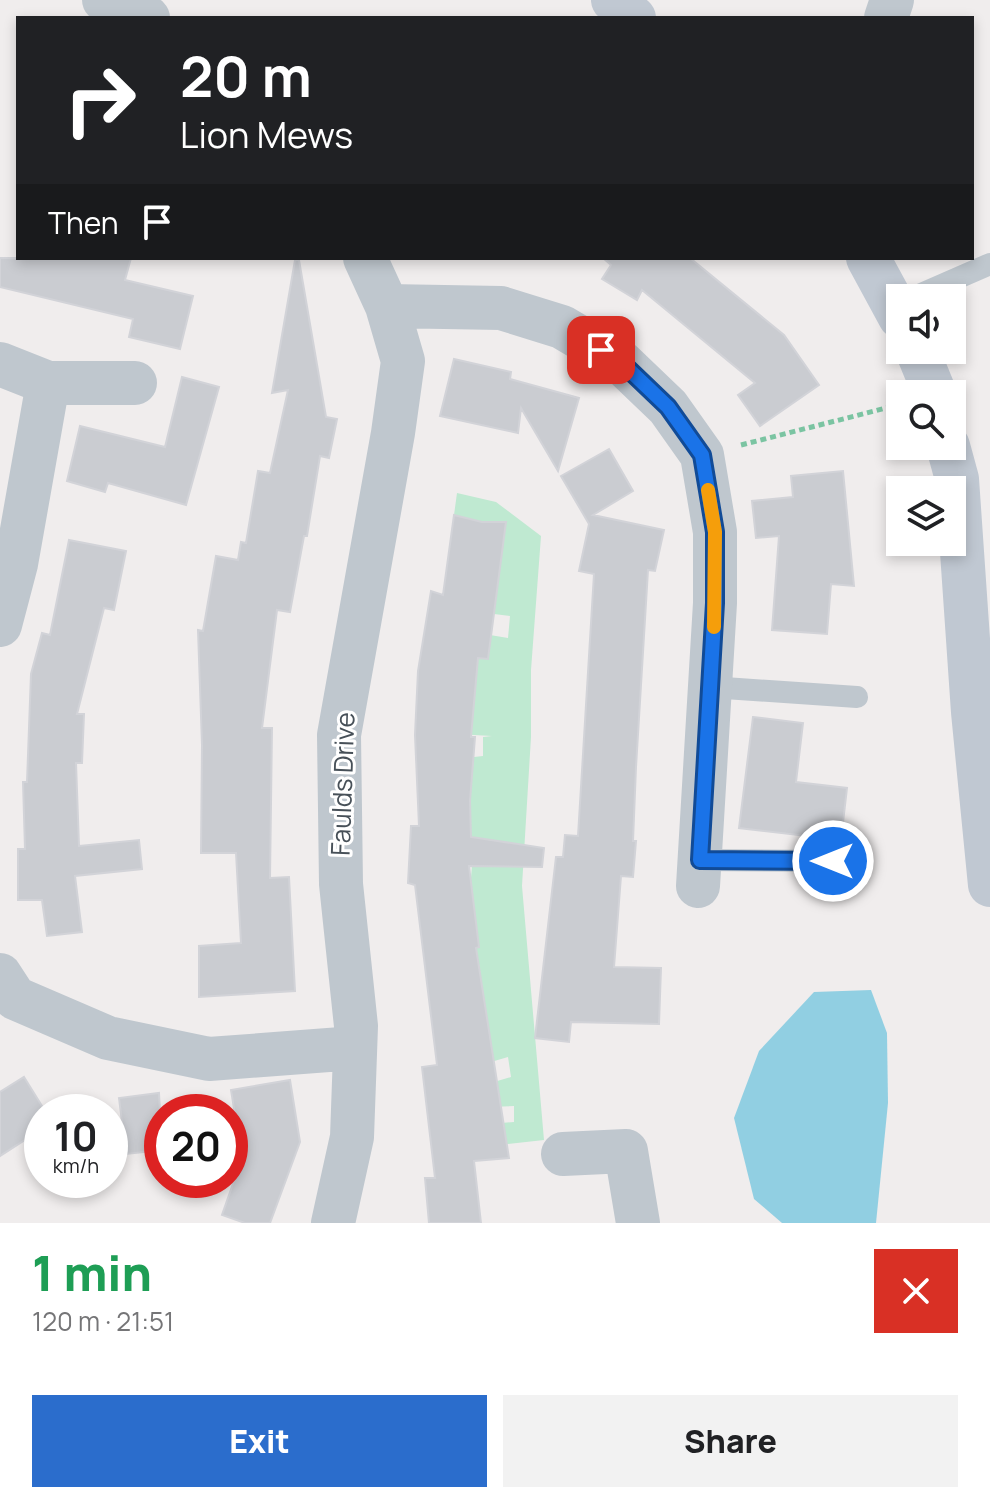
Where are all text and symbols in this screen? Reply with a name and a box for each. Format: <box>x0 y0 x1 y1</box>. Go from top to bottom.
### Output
text: 20 m <box>180 37 312 114</box>
icon: right <box>48 48 152 152</box>
text: Lion Mews <box>180 110 353 159</box>
icon: arrive <box>135 200 179 244</box>
text: Then <box>48 202 119 243</box>
map controls <box>886 284 966 556</box>
button: sound <box>886 284 966 364</box>
pin <box>567 316 635 384</box>
icon: arrive <box>579 328 623 372</box>
button: search <box>886 380 966 460</box>
button: layers <box>886 476 966 556</box>
street label: Faulds Drive <box>322 712 362 856</box>
position arrow <box>791 819 875 903</box>
speed limit sign: 20 <box>144 1094 248 1198</box>
text: 10 <box>54 1108 98 1163</box>
text: km/h <box>53 1152 99 1179</box>
text: 1 min <box>32 1240 152 1305</box>
button: close <box>874 1249 958 1333</box>
text: 120 m · 21:51 <box>32 1303 174 1339</box>
button: Exit <box>32 1395 487 1487</box>
button: Share <box>503 1395 958 1487</box>

